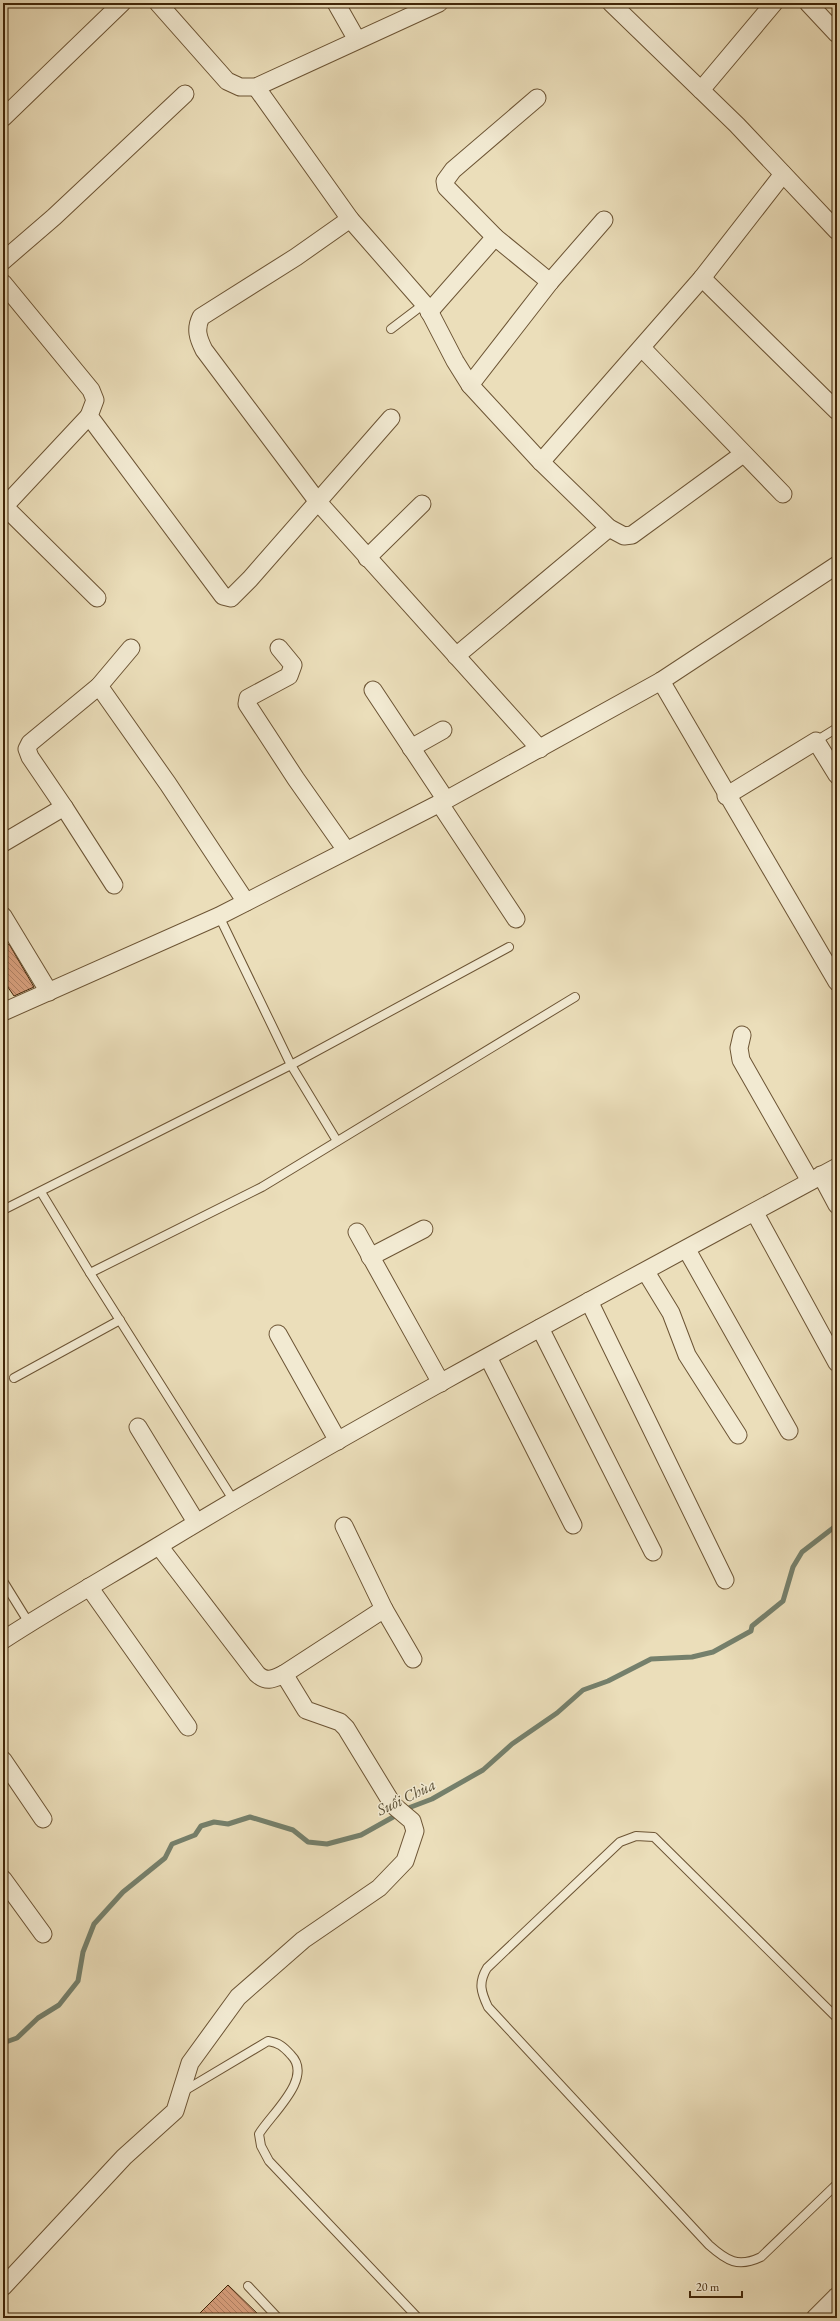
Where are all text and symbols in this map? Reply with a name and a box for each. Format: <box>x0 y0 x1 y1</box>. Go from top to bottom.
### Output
water label: Suối Chùa <box>372 1774 439 1821</box>
scale bar <box>690 2273 742 2299</box>
text: 20 m <box>696 2279 720 2295</box>

